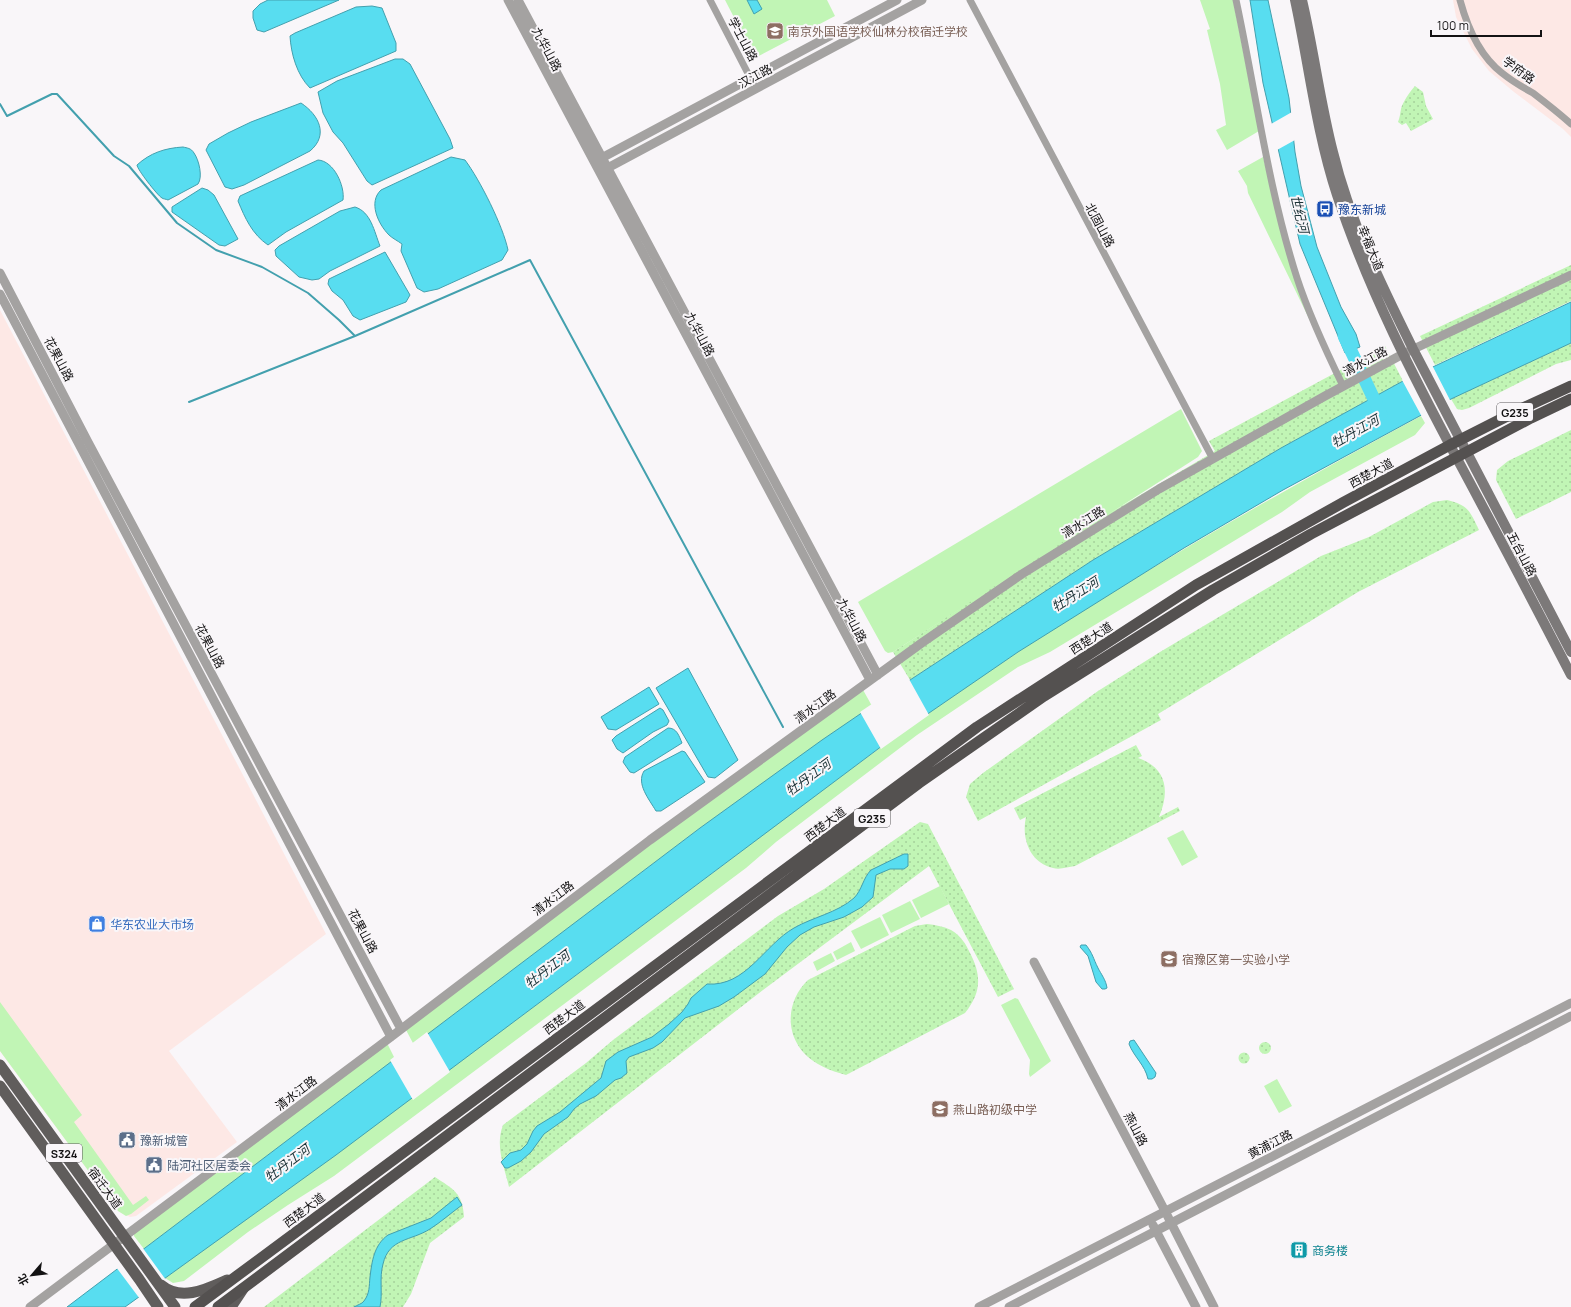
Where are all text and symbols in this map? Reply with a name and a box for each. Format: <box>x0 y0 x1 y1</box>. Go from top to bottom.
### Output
scale bar <box>1431 12 1541 38</box>
street label: 学士山路 <box>724 14 762 64</box>
text: 100 m <box>1437 17 1469 34</box>
school or university icon: 南京外国语学校仙林分校宿迁学校 <box>765 21 785 41</box>
place label: 南京外国语学校仙林分校宿迁学校 <box>788 23 968 40</box>
street label: 九华山路 <box>528 24 566 74</box>
street label: 学府路 <box>1499 53 1539 87</box>
street label: 汉江路 <box>735 60 775 92</box>
water label: 世纪河 <box>1287 193 1314 238</box>
bus stop icon: 豫东新城 <box>1315 199 1335 219</box>
street label: 北固山路 <box>1081 200 1119 250</box>
place label: 豫东新城 <box>1338 201 1386 218</box>
street label: 幸福大道 <box>1354 223 1388 273</box>
street label: 九华山路 <box>681 309 719 359</box>
street label: 花果山路 <box>40 334 78 384</box>
street label: 清水江路 <box>1340 342 1390 380</box>
road number: G235 <box>1497 403 1533 421</box>
water label: 牡丹江河 <box>1328 409 1385 451</box>
street label: 西楚大道 <box>1346 454 1396 492</box>
street label: 清水江路 <box>1058 502 1108 542</box>
street label: 五台山路 <box>1503 529 1541 579</box>
water label: 牡丹江河 <box>1048 571 1104 615</box>
street label: 九华山路 <box>833 595 871 645</box>
street label: 西楚大道 <box>1066 618 1116 658</box>
street label: 花果山路 <box>191 621 229 671</box>
street label: 清水江路 <box>791 685 839 727</box>
water label: 牡丹江河 <box>782 753 837 800</box>
street label: 西楚大道 <box>801 803 849 845</box>
road number: G235 <box>854 809 890 827</box>
street label: 清水江路 <box>529 877 577 919</box>
street label: 花果山路 <box>344 906 382 956</box>
shop icon: 华东农业大市场 <box>87 914 107 934</box>
place label: 华东农业大市场 <box>110 916 194 933</box>
water label: 牡丹江河 <box>521 944 576 992</box>
school or university icon: 宿豫区第一实验小学 <box>1159 949 1179 969</box>
place label: 宿豫区第一实验小学 <box>1182 951 1290 968</box>
street label: 西楚大道 <box>540 996 588 1038</box>
street label: 清水江路 <box>272 1072 320 1114</box>
school or university icon: 燕山路初级中学 <box>930 1099 950 1119</box>
place label: 燕山路初级中学 <box>953 1101 1037 1118</box>
street label: 燕山路 <box>1120 1109 1152 1149</box>
street label: 黄浦江路 <box>1245 1126 1295 1162</box>
public building icon: 豫新城管 <box>117 1130 137 1150</box>
place label: 豫新城管 <box>140 1132 188 1149</box>
water label: 牡丹江河 <box>261 1138 316 1186</box>
road number: S324 <box>46 1144 82 1162</box>
public building icon: 陆河社区居委会 <box>144 1155 164 1175</box>
place label: 陆河社区居委会 <box>167 1157 251 1174</box>
street label: 宿迁大道 <box>84 1164 126 1212</box>
street label: 西楚大道 <box>280 1189 328 1231</box>
building icon: 商务楼 <box>1289 1240 1309 1260</box>
place label: 商务楼 <box>1312 1242 1348 1259</box>
north arrow <box>12 1255 52 1295</box>
text: 北 <box>14 1272 32 1288</box>

